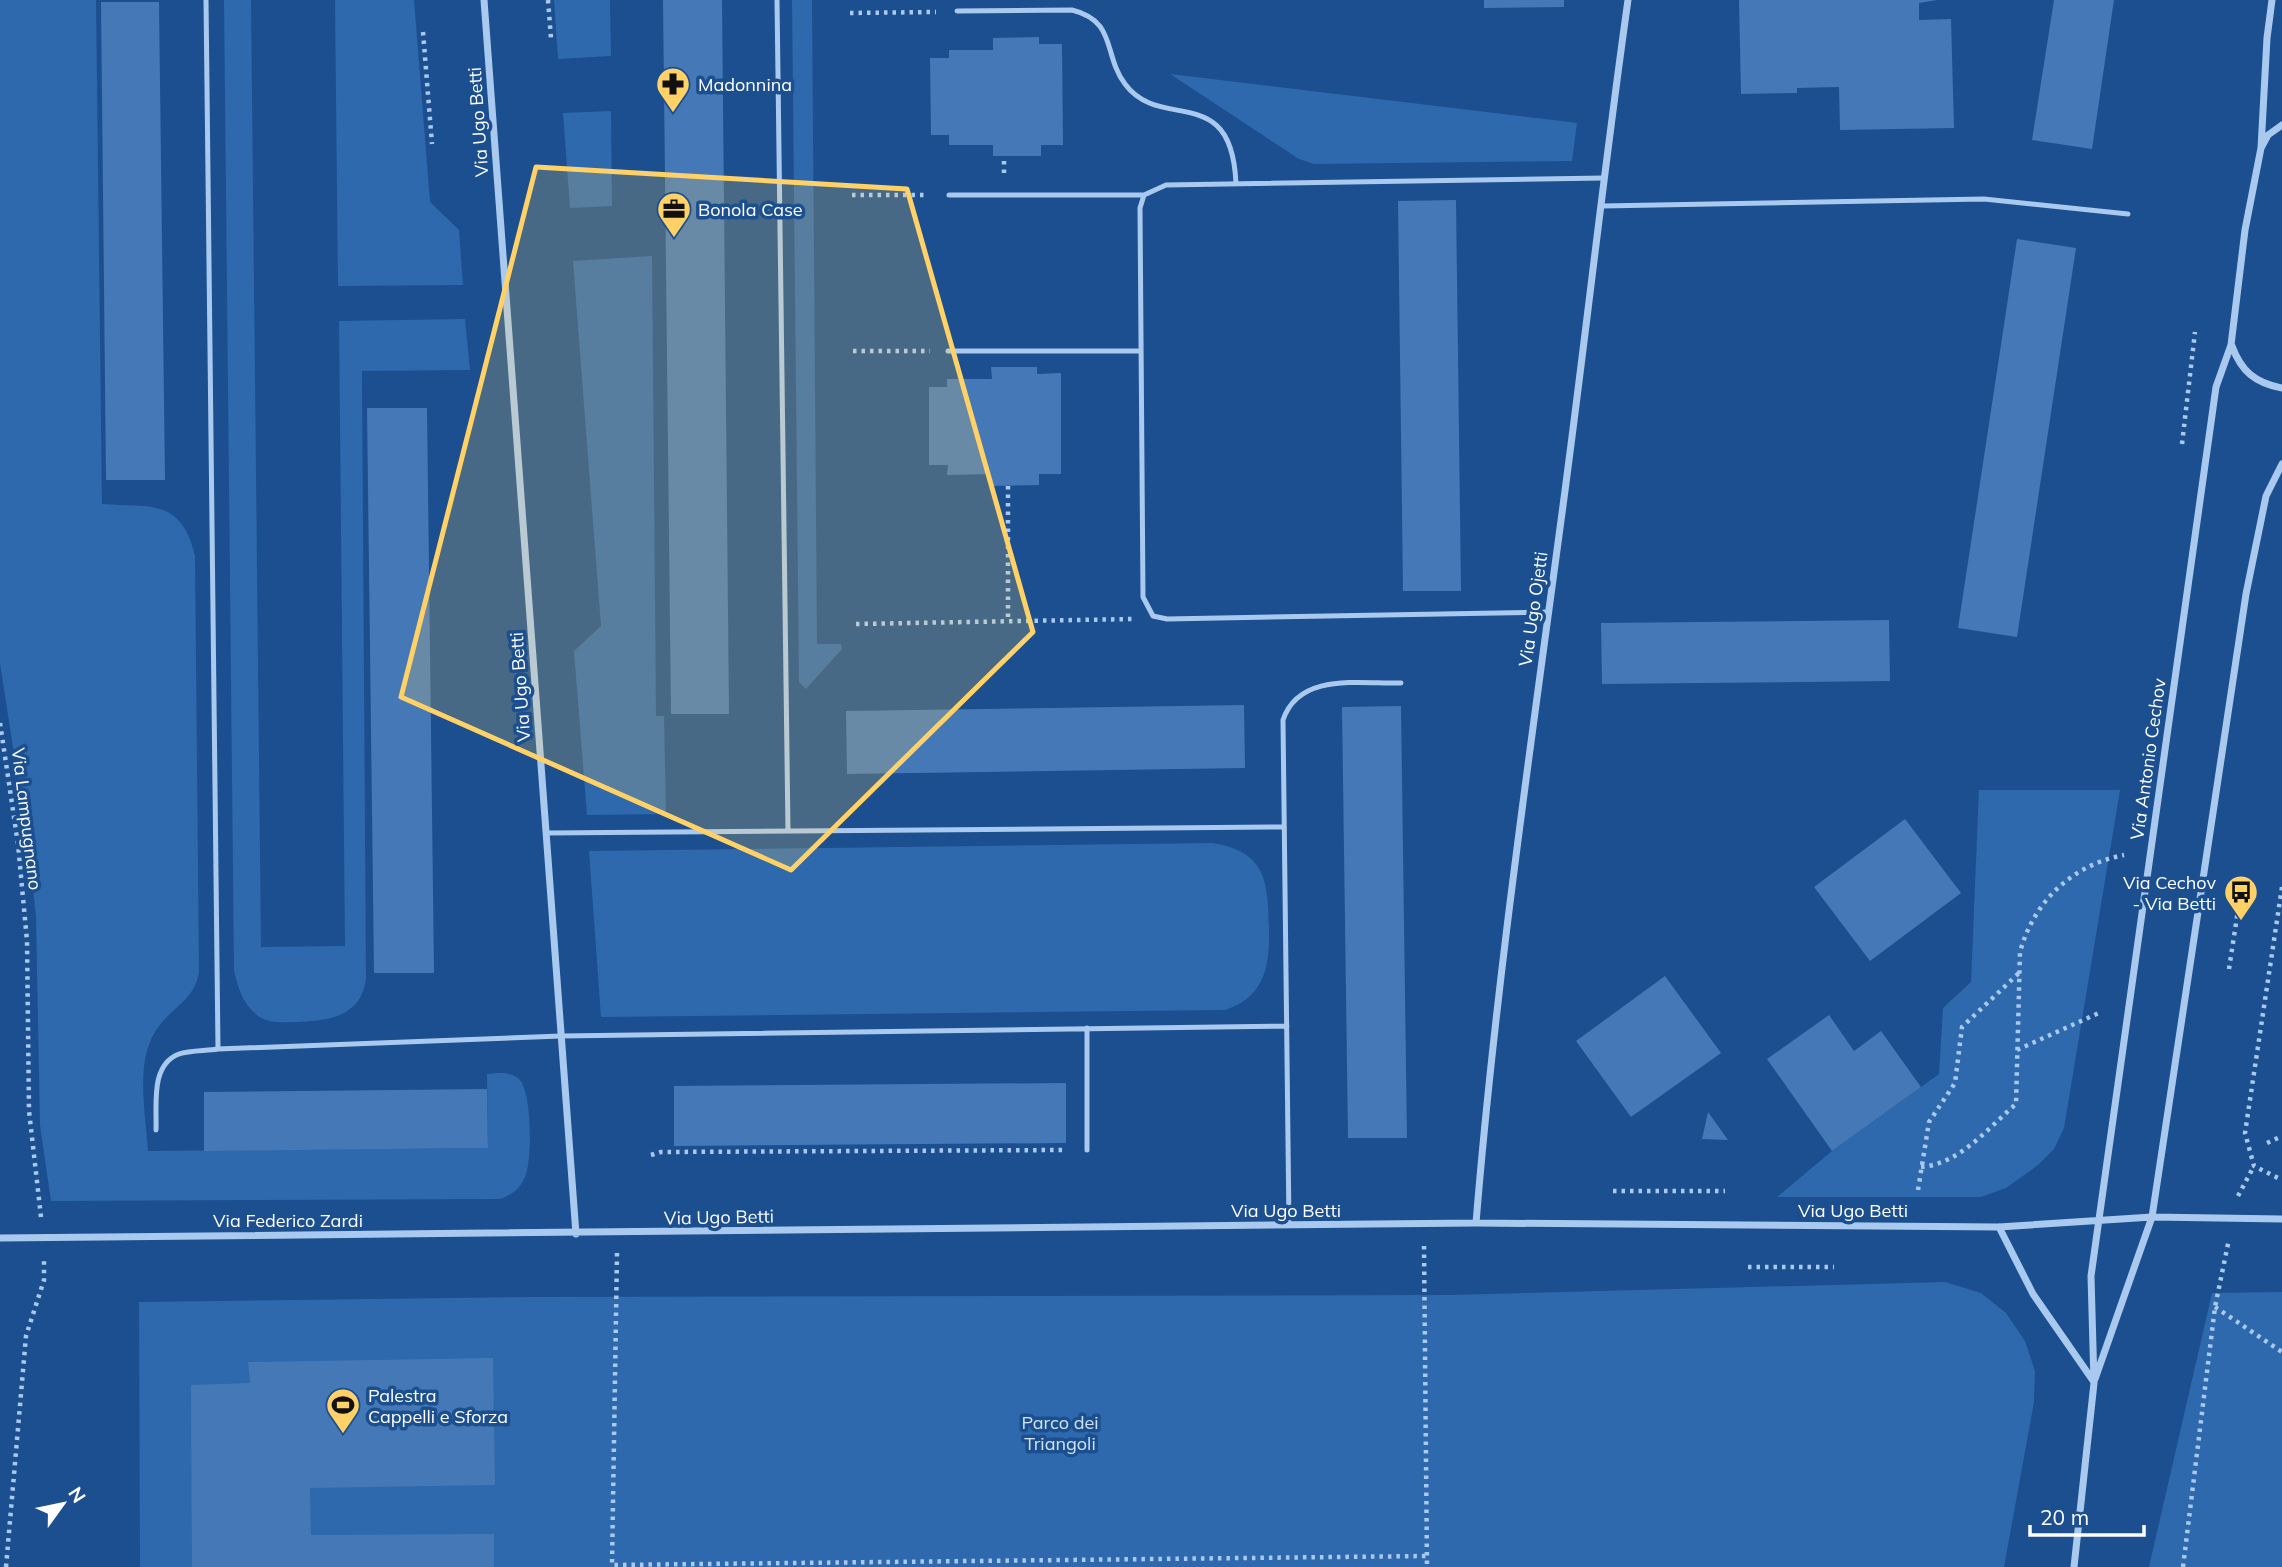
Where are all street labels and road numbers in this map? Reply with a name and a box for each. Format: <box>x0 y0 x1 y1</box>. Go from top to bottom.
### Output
street label: Via Ugo Betti <box>463 66 493 178</box>
street label: Via Ugo Ojetti <box>1514 550 1552 668</box>
street label: Via Ugo Betti <box>505 631 535 743</box>
street label: Via Antonio Cechov <box>2125 676 2171 841</box>
street label: Via Lampugnano <box>7 747 47 891</box>
street label: Via Ugo Betti <box>1231 1199 1341 1222</box>
street label: Via Ugo Betti <box>1798 1199 1908 1222</box>
street label: Via Ugo Betti <box>664 1205 774 1229</box>
street label: Via Federico Zardi <box>213 1209 363 1232</box>

